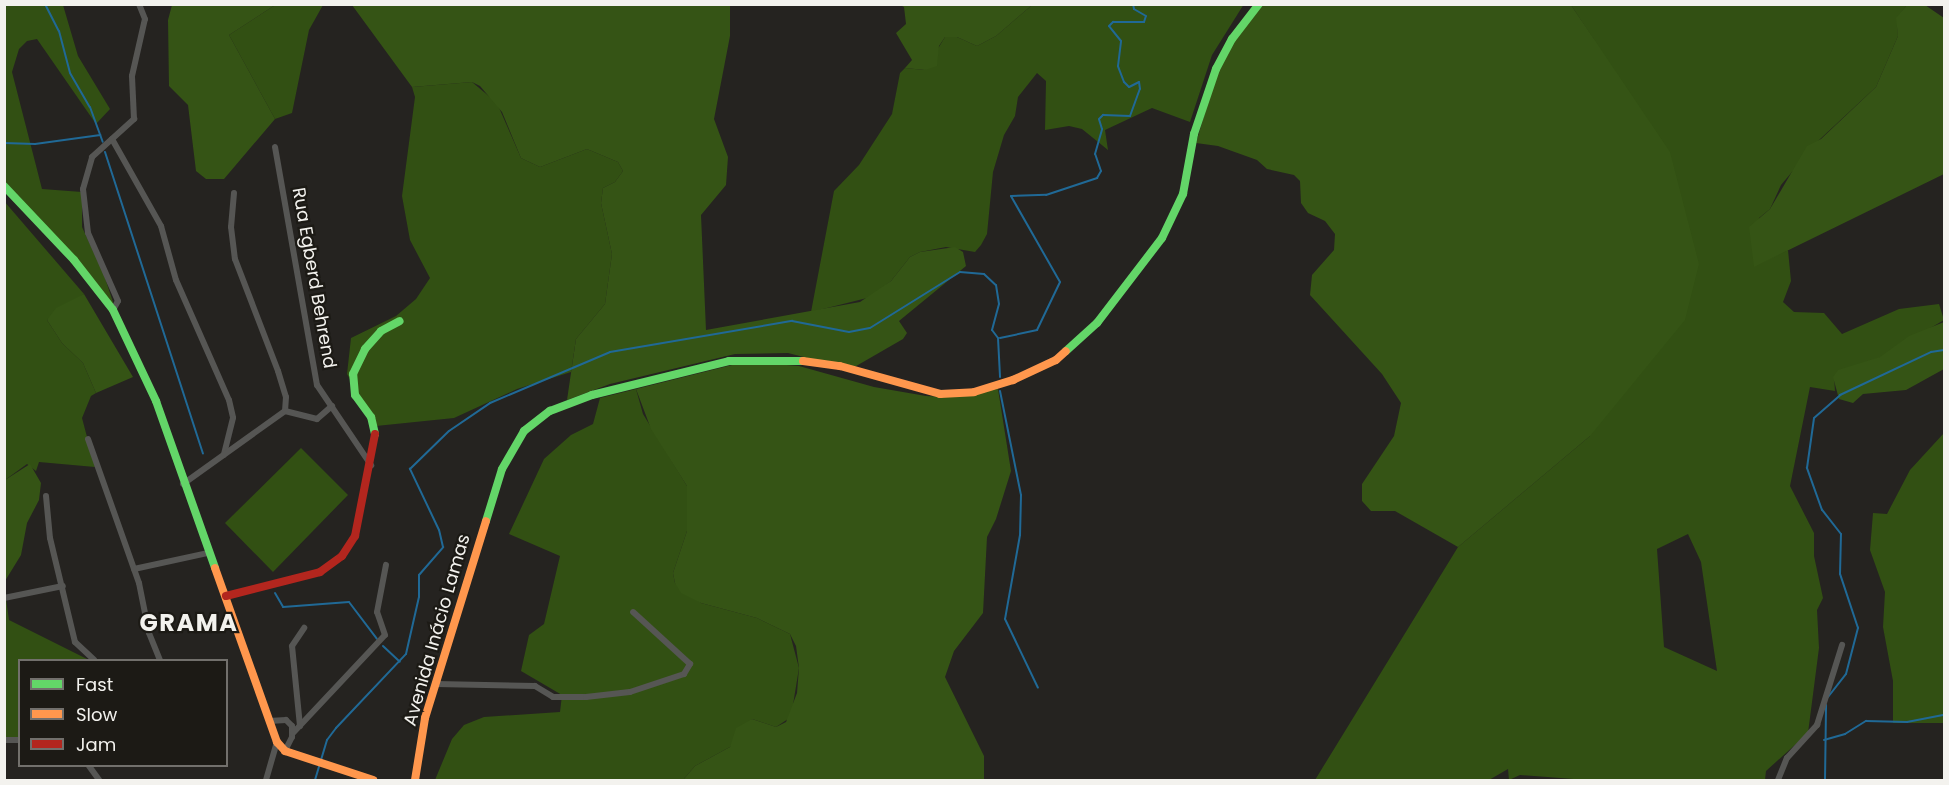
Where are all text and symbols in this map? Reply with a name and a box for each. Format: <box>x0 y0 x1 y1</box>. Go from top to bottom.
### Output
street label: Rua Egberd Behrend <box>287 186 341 370</box>
street label: Avenida Inácio Lamas <box>399 532 475 728</box>
district label: GRAMA <box>140 609 238 637</box>
legend <box>18 659 228 767</box>
text: Fast <box>76 672 113 697</box>
text: Slow <box>76 702 117 727</box>
text: Jam <box>76 732 116 757</box>

